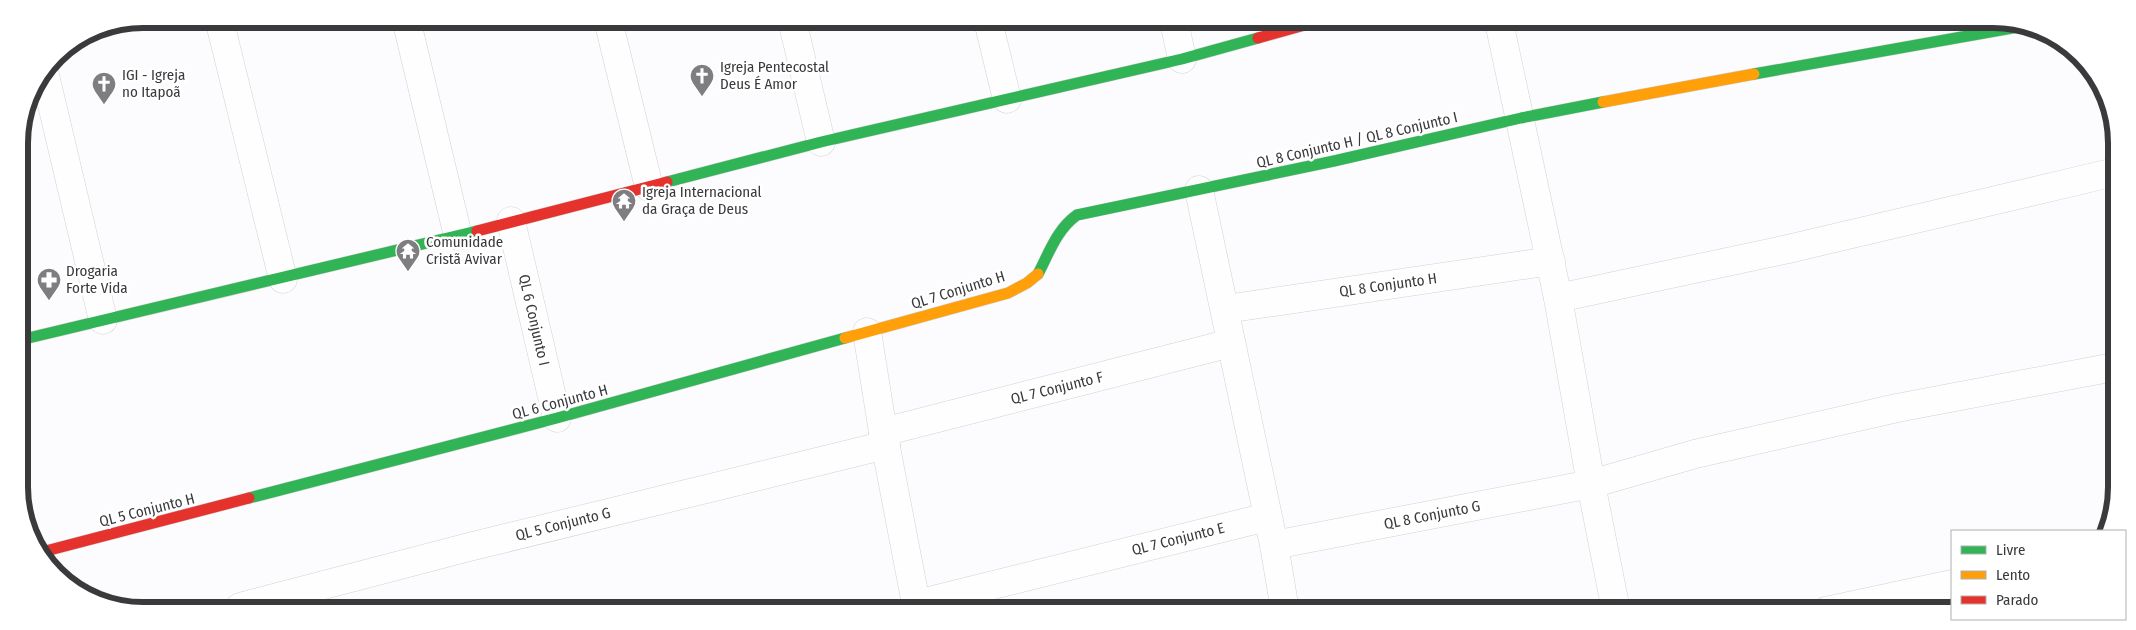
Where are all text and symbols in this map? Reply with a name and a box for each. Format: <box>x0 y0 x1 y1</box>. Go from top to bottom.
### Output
place label: Igreja Pentecostal Deus É Amor <box>720 58 829 93</box>
church icon: Igreja Pentecostal Deus É Amor <box>689 63 715 97</box>
place label: IGI - Igreja no Itapoã <box>122 66 185 101</box>
church icon: IGI - Igreja no Itapoã <box>91 71 117 105</box>
street label: QL 8 Conjunto H / QL 8 Conjunto I <box>1255 108 1459 172</box>
place label: Igreja Internacional da Graça de Deus <box>642 183 761 218</box>
temple icon: Igreja Internacional da Graça de Deus <box>611 188 637 222</box>
place label: Comunidade Cristã Avivar <box>426 233 503 268</box>
temple icon: Comunidade Cristã Avivar <box>395 238 421 272</box>
place label: Drogaria Forte Vida <box>66 262 128 297</box>
pharmacy icon: Drogaria Forte Vida <box>36 267 62 301</box>
street label: QL 7 Conjunto H <box>909 267 1007 313</box>
street label: QL 8 Conjunto H <box>1338 269 1438 301</box>
street label: QL 6 Conjunto I <box>515 273 553 367</box>
street label: QL 7 Conjunto F <box>1009 368 1105 408</box>
street label: QL 6 Conjunto H <box>510 381 610 423</box>
street label: QL 5 Conjunto H <box>97 489 197 531</box>
street label: QL 8 Conjunto G <box>1382 497 1482 533</box>
street label: QL 5 Conjunto G <box>514 503 612 545</box>
street label: QL 7 Conjunto E <box>1130 519 1226 559</box>
legend <box>1951 530 2126 620</box>
text: Livre <box>1996 541 2025 559</box>
text: Lento <box>1996 566 2030 584</box>
text: Parado <box>1996 591 2039 609</box>

